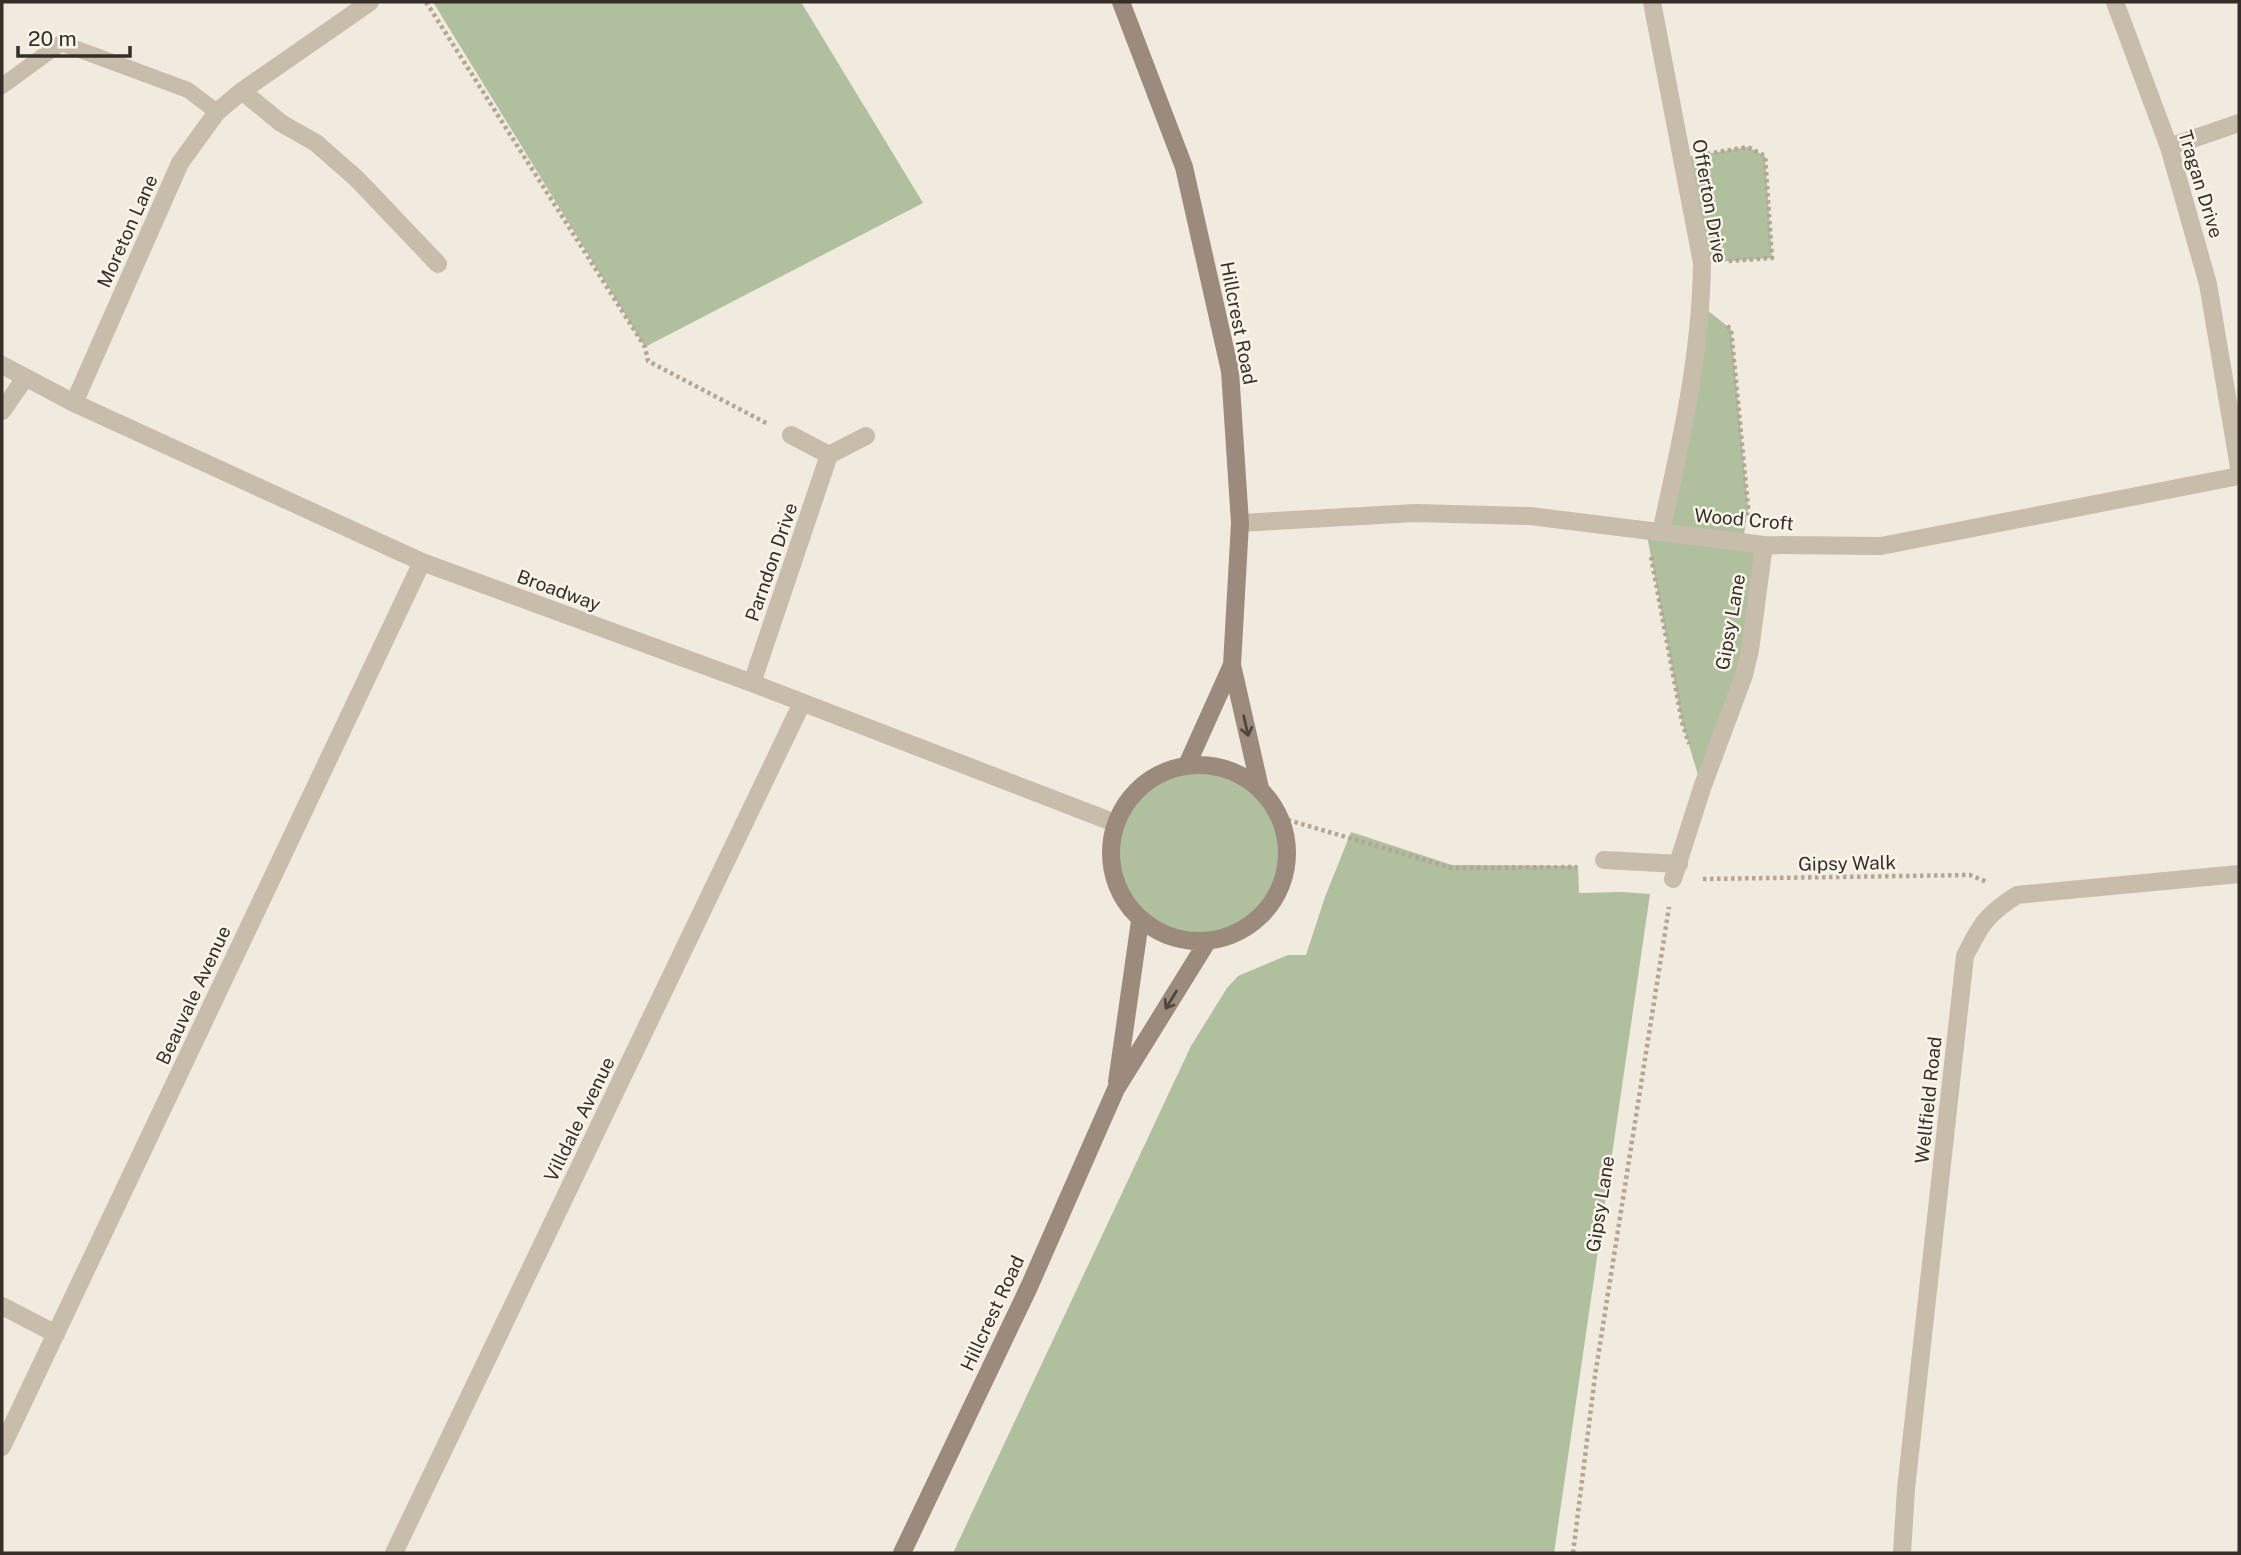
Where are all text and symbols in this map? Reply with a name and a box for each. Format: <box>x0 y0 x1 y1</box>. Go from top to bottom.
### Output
scale bar <box>18 14 130 58</box>
text: 20 m <box>28 26 77 51</box>
street label: Tragan Drive <box>2174 128 2228 240</box>
street label: Offerton Drive <box>1688 137 1732 265</box>
street label: Moreton Lane <box>92 171 162 291</box>
street label: Hillcrest Road <box>1216 260 1262 386</box>
street label: Parndon Drive <box>740 500 802 624</box>
street label: Wood Croft <box>1693 504 1795 534</box>
street label: Broadway <box>514 565 604 615</box>
street label: Gipsy Lane <box>1711 572 1749 672</box>
one-way arrow <box>1239 714 1253 737</box>
street label: Gipsy Walk <box>1798 851 1897 875</box>
street label: Beauvale Avenue <box>151 922 235 1068</box>
one-way arrow <box>1164 989 1178 1009</box>
street label: Wellfield Road <box>1910 1035 1946 1165</box>
street label: Villdale Avenue <box>539 1053 619 1185</box>
street label: Gipsy Lane <box>1582 1154 1618 1254</box>
street label: Hillcrest Road <box>956 1252 1028 1374</box>

